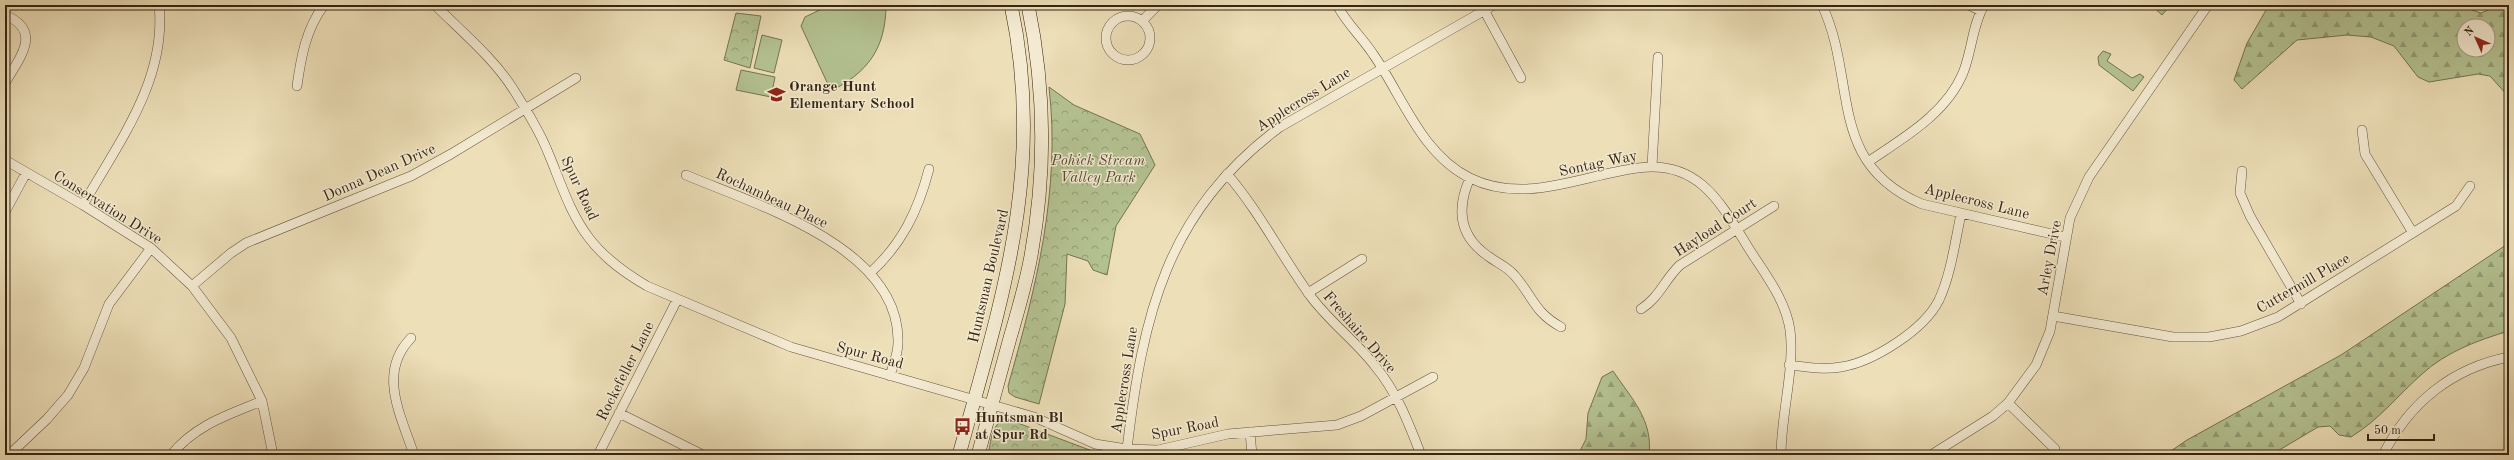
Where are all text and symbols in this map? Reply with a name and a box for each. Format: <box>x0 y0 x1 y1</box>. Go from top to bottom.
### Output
north arrow <box>2456 18 2496 58</box>
text: N <box>2463 25 2477 39</box>
street label: Applecross Lane <box>1254 65 1354 135</box>
place label: Orange Hunt Elementary School <box>789 80 915 112</box>
school or university icon: Orange Hunt Elementary School <box>766 85 786 105</box>
street label: Donna Dean Drive <box>321 142 438 205</box>
street label: Sontag Way <box>1558 149 1639 180</box>
street label: Spur Road <box>557 154 600 223</box>
park label: Pohick Stream Valley Park <box>1050 154 1145 186</box>
street label: Rochambeau Place <box>713 167 830 232</box>
street label: Conservation Drive <box>50 169 164 248</box>
street label: Applecross Lane <box>1923 182 2031 223</box>
street label: Hayload Court <box>1672 196 1760 260</box>
street label: Huntsman Boulevard <box>967 208 1012 345</box>
street label: Arley Drive <box>2036 219 2065 297</box>
street label: Cuttermill Place <box>2255 252 2353 317</box>
street label: Freshaire Drive <box>1320 289 1398 377</box>
street label: Rockefeller Lane <box>595 320 658 424</box>
street label: Applecross Lane <box>1110 326 1141 435</box>
street label: Spur Road <box>834 340 905 373</box>
place label: Huntsman Bl at Spur Rd <box>975 411 1064 443</box>
bus stop icon: Huntsman Bl at Spur Rd <box>952 416 972 436</box>
street label: Spur Road <box>1150 416 1221 443</box>
scale bar <box>2368 416 2434 442</box>
text: 50 m <box>2374 424 2401 437</box>

